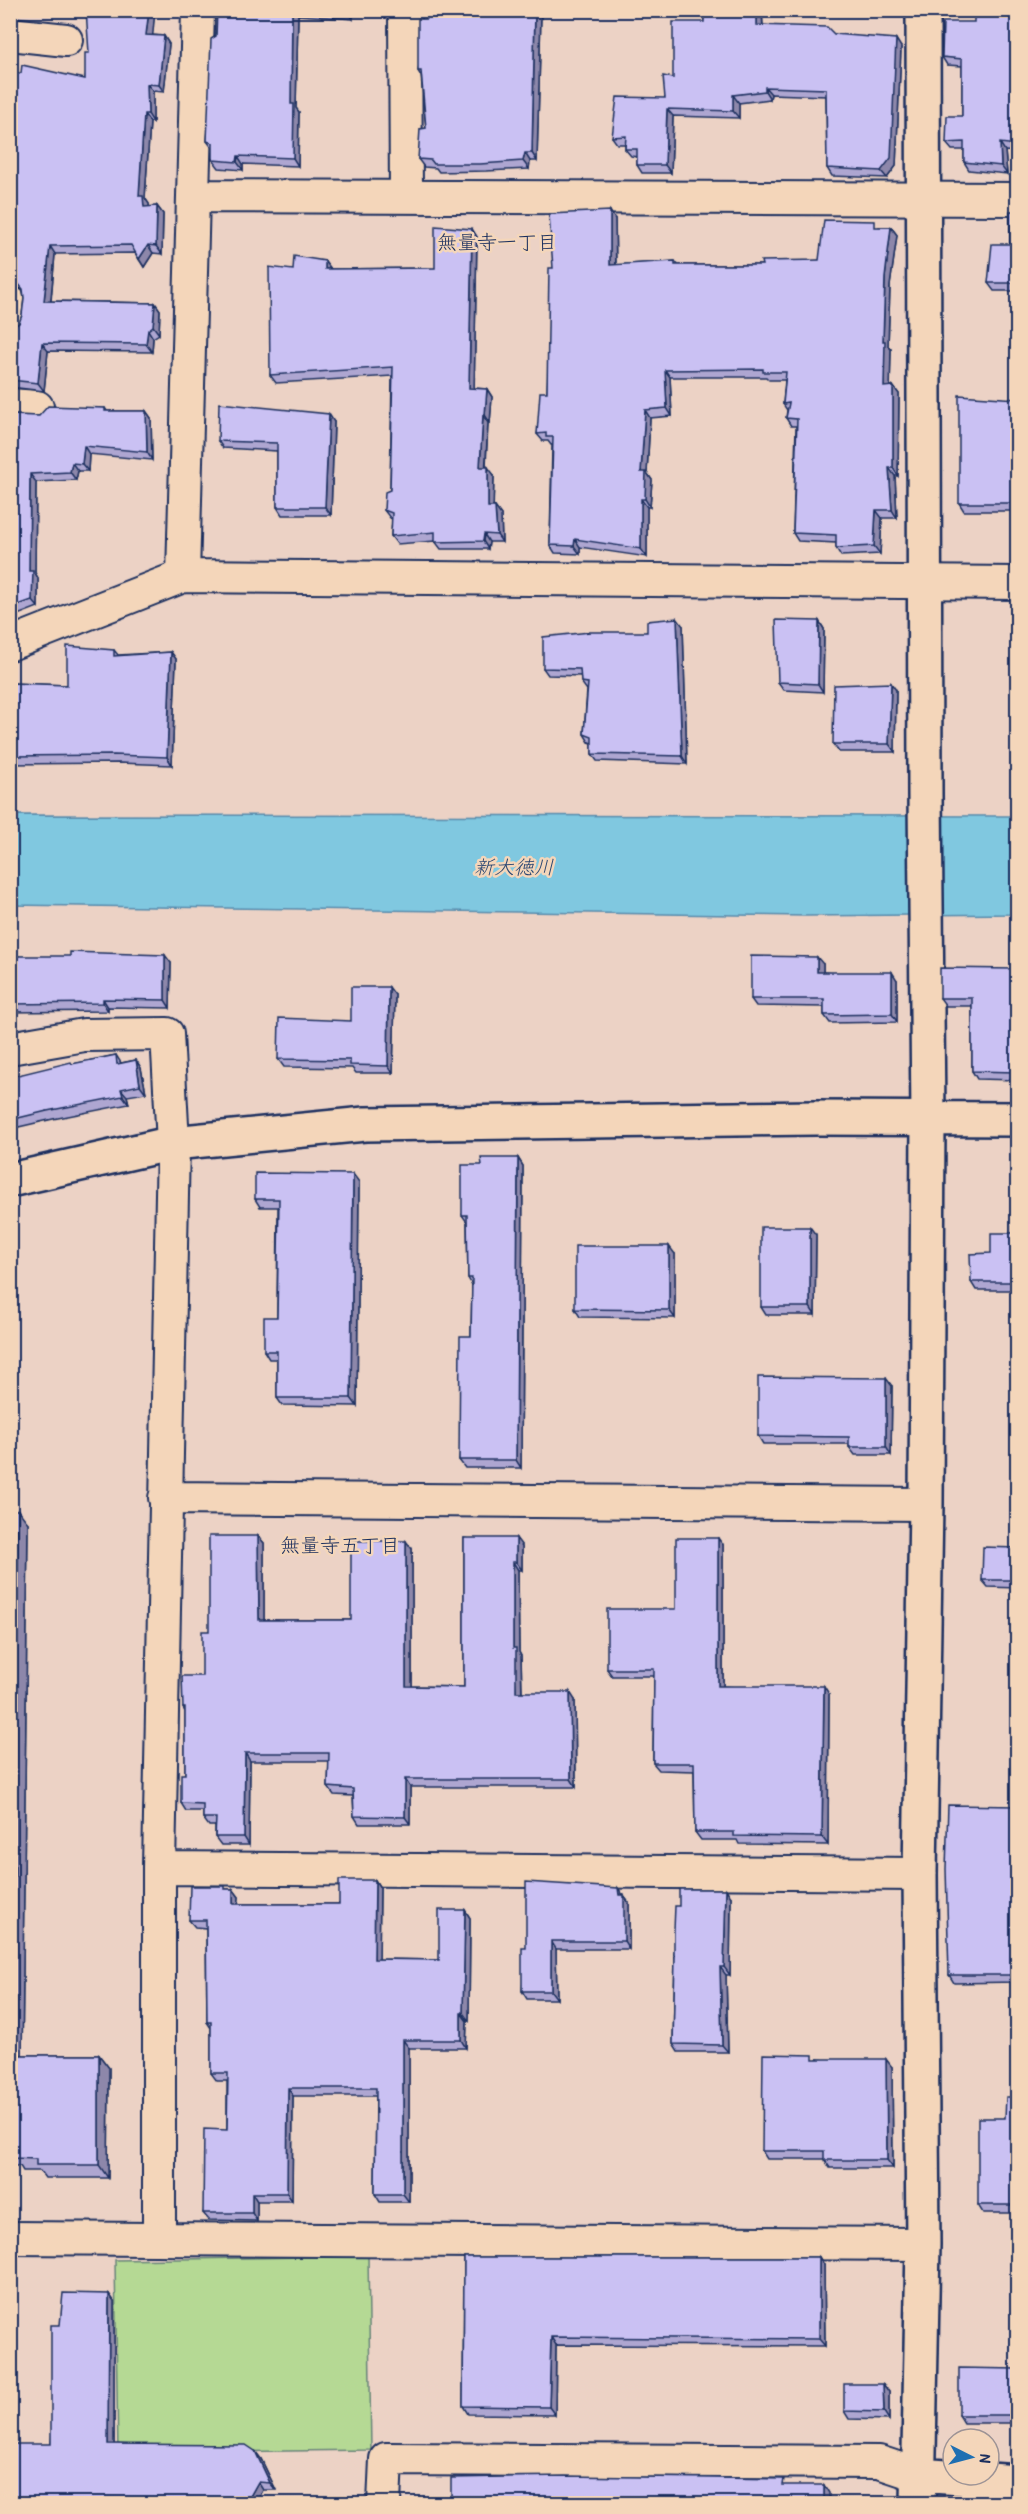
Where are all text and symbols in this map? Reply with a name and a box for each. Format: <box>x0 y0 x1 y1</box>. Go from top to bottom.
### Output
district label: 無量寺一丁目 <box>437 228 557 255</box>
water label: 新大徳川 <box>474 853 554 880</box>
district label: 無量寺五丁目 <box>280 1531 400 1558</box>
north arrow <box>941 2427 1001 2487</box>
text: N <box>974 2453 997 2464</box>

